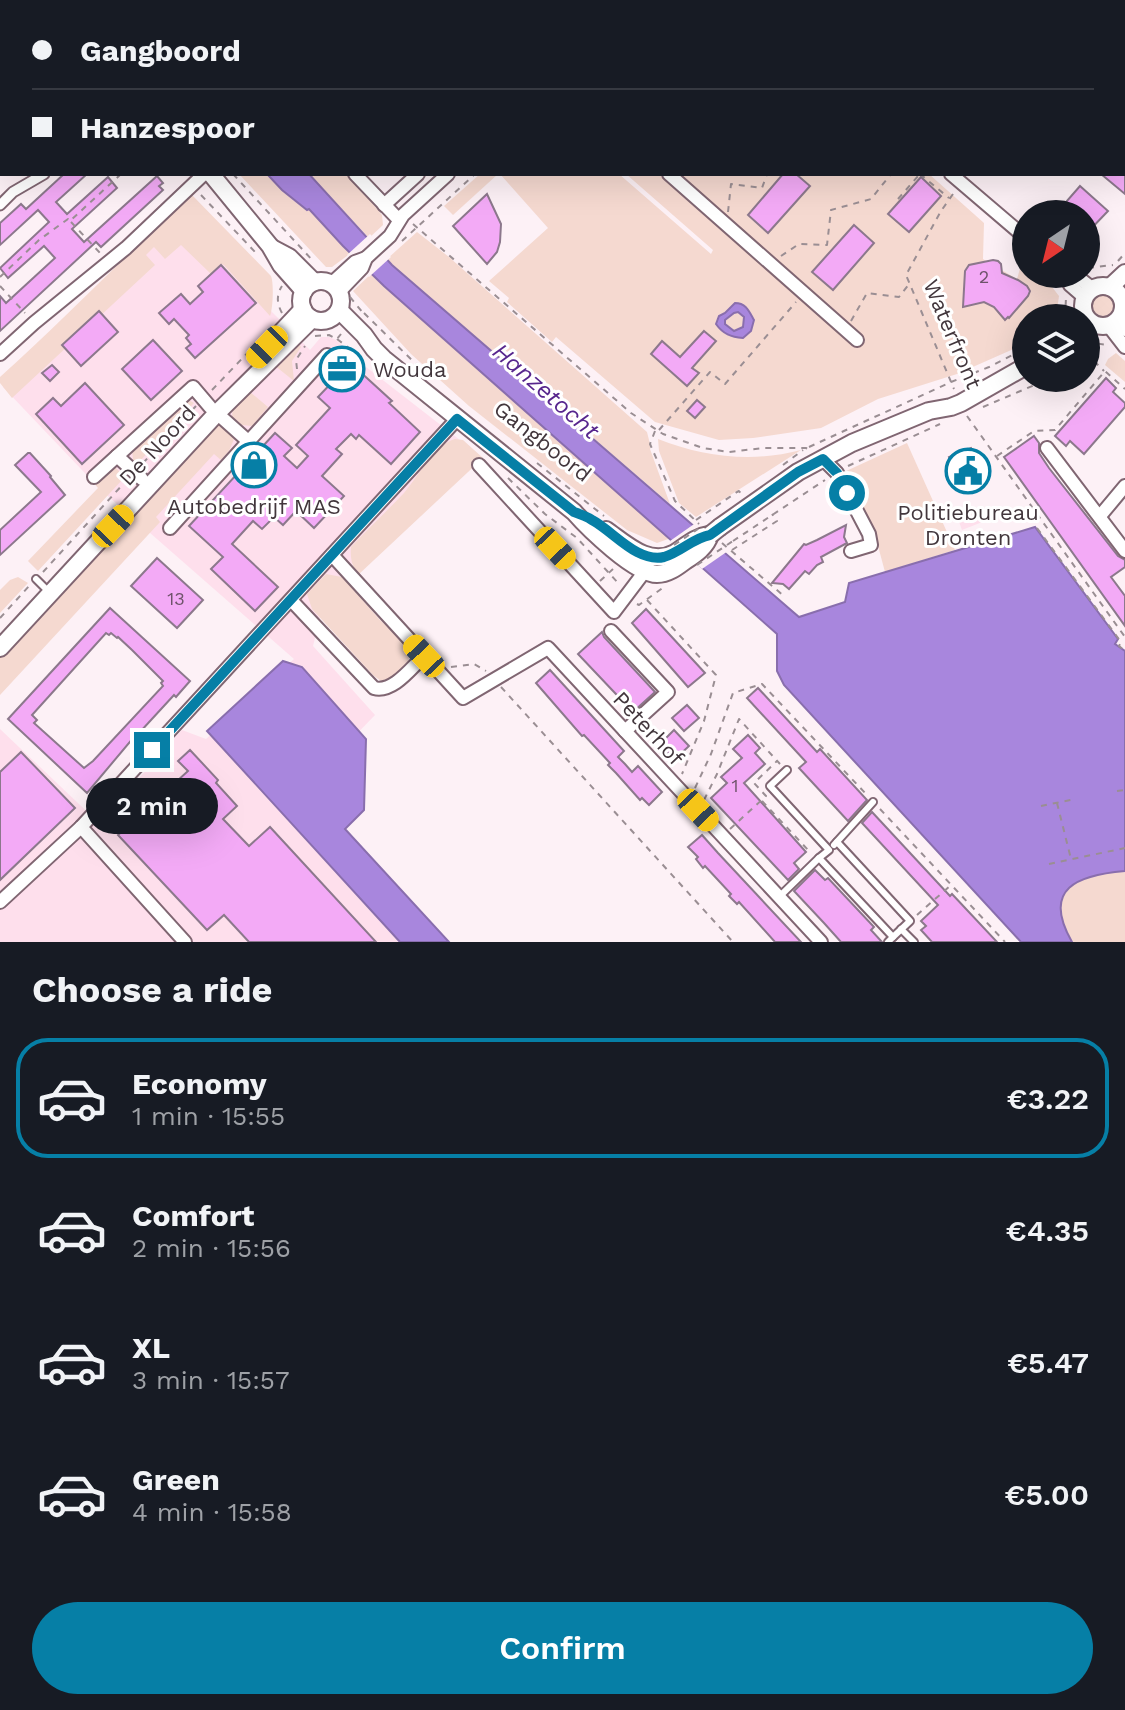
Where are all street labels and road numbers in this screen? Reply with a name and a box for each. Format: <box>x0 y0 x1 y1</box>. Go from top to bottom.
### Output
street label: Waterfront <box>918 276 987 393</box>
street label: Gangboord <box>489 396 596 487</box>
street label: De Noord <box>114 400 201 491</box>
street label: Peterhof <box>608 686 689 771</box>

